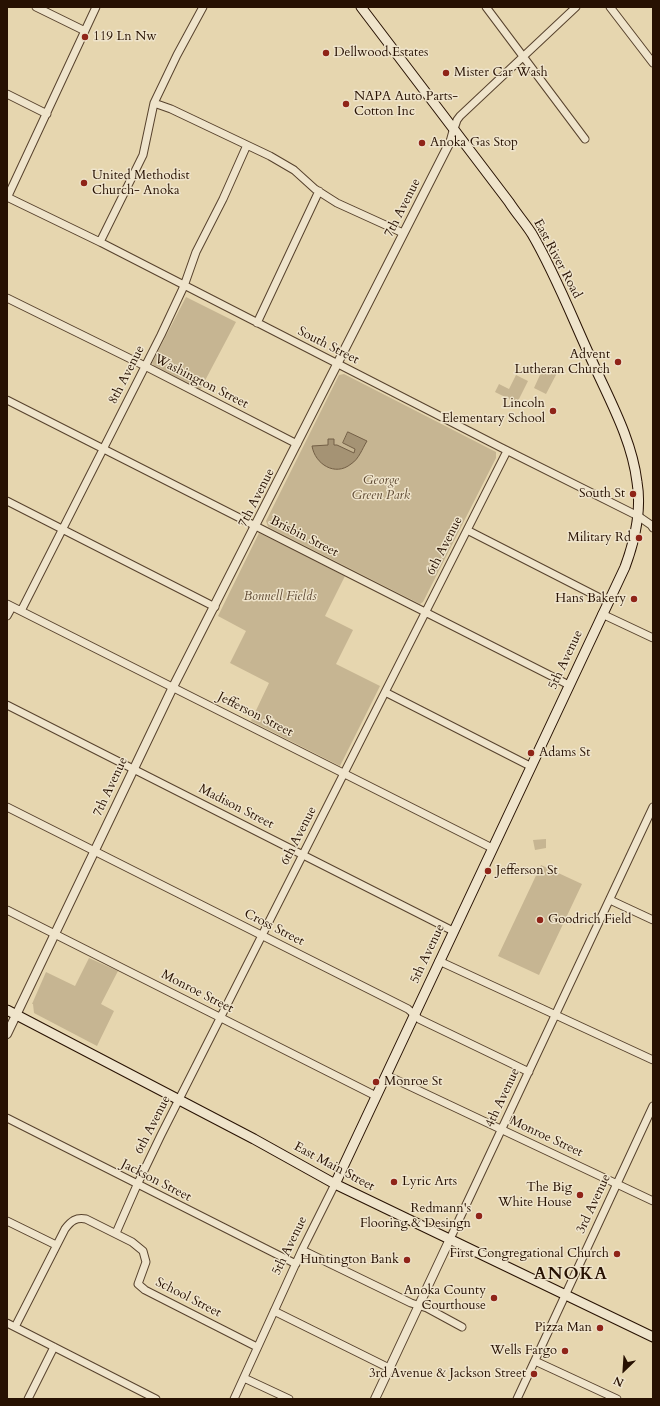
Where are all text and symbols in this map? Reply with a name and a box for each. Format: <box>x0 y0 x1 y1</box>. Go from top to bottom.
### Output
place label: 119 Ln Nw <box>93 29 157 45</box>
marker: 119 Ln Nw <box>80 32 90 42</box>
place label: Dellwood Estates <box>334 45 428 61</box>
marker: Dellwood Estates <box>321 48 331 58</box>
place label: Mister Car Wash <box>454 65 548 81</box>
marker: Mister Car Wash <box>441 68 451 78</box>
place label: NAPA Auto Parts- Cotton Inc <box>354 89 458 120</box>
marker: NAPA Auto Parts- Cotton Inc <box>341 99 351 109</box>
place label: Anoka Gas Stop <box>430 135 518 151</box>
marker: Anoka Gas Stop <box>417 138 427 148</box>
place label: United Methodist Church- Anoka <box>92 168 190 199</box>
street label: 7th Avenue <box>382 176 424 240</box>
marker: United Methodist Church- Anoka <box>79 178 89 188</box>
street label: East River Road <box>530 217 584 301</box>
street label: South Street <box>295 324 361 368</box>
street label: 8th Avenue <box>106 343 148 407</box>
place label: Advent Lutheran Church <box>515 347 610 378</box>
street label: Washington Street <box>152 352 250 412</box>
marker: Advent Lutheran Church <box>613 357 623 367</box>
place label: Lincoln Elementary School <box>442 396 545 427</box>
marker: Lincoln Elementary School <box>548 406 558 416</box>
street label: 7th Avenue <box>236 466 278 530</box>
park label: George Green Park <box>352 473 410 504</box>
place label: South St <box>579 486 625 502</box>
marker: South St <box>628 489 638 499</box>
street label: Brisbin Street <box>267 513 341 561</box>
street label: 6th Avenue <box>424 514 466 578</box>
place label: Military Rd <box>567 530 631 546</box>
marker: Military Rd <box>634 533 644 543</box>
park label: Bonnell Fields <box>243 589 317 605</box>
place label: Hans Bakery <box>555 591 626 607</box>
marker: Hans Bakery <box>629 594 639 604</box>
street label: 5th Avenue <box>546 628 586 692</box>
street label: Jefferson Street <box>215 689 295 741</box>
place label: Adams St <box>539 745 590 761</box>
marker: Adams St <box>526 748 536 758</box>
street label: 7th Avenue <box>91 755 131 819</box>
street label: Madison Street <box>196 781 276 833</box>
street label: 6th Avenue <box>278 804 320 868</box>
place label: Jefferson St <box>496 863 558 879</box>
marker: Jefferson St <box>483 866 493 876</box>
street label: Cross Street <box>241 906 307 950</box>
place label: Goodrich Field <box>548 912 631 928</box>
marker: Goodrich Field <box>535 915 545 925</box>
street label: 5th Avenue <box>408 922 448 986</box>
street label: Monroe Street <box>158 967 236 1017</box>
street label: 4th Avenue <box>483 1066 523 1130</box>
place label: Monroe St <box>384 1074 442 1090</box>
marker: Monroe St <box>371 1077 381 1087</box>
street label: 6th Avenue <box>132 1093 174 1157</box>
street label: Monroe Street <box>507 1113 585 1161</box>
street label: East Main Street <box>291 1139 377 1195</box>
street label: Jackson Street <box>118 1157 194 1205</box>
street label: 3rd Avenue <box>573 1172 615 1236</box>
place label: Lyric Arts <box>402 1174 457 1190</box>
marker: Lyric Arts <box>389 1177 399 1187</box>
place label: The Big White House <box>498 1180 572 1211</box>
marker: The Big White House <box>575 1190 585 1200</box>
place label: Redmann's Flooring & Desingn <box>360 1201 471 1232</box>
marker: Redmann's Flooring & Desingn <box>474 1211 484 1221</box>
street label: 5th Avenue <box>269 1214 311 1278</box>
place label: First Congregational Church <box>449 1246 609 1262</box>
marker: First Congregational Church <box>612 1249 622 1259</box>
place label: Huntington Bank <box>300 1252 399 1268</box>
marker: Huntington Bank <box>402 1255 412 1265</box>
district label: ANOKA <box>534 1265 608 1285</box>
street label: School Street <box>153 1275 223 1321</box>
place label: Anoka County Courthouse <box>404 1283 486 1314</box>
marker: Anoka County Courthouse <box>489 1293 499 1303</box>
place label: Pizza Man <box>535 1320 592 1336</box>
marker: Pizza Man <box>595 1323 605 1333</box>
place label: Wells Fargo <box>490 1343 557 1359</box>
marker: Wells Fargo <box>560 1346 570 1356</box>
north arrow <box>604 1350 644 1390</box>
place label: 3rd Avenue & Jackson Street <box>369 1366 526 1382</box>
marker: 3rd Avenue & Jackson Street <box>529 1369 539 1379</box>
text: N <box>611 1373 626 1390</box>

